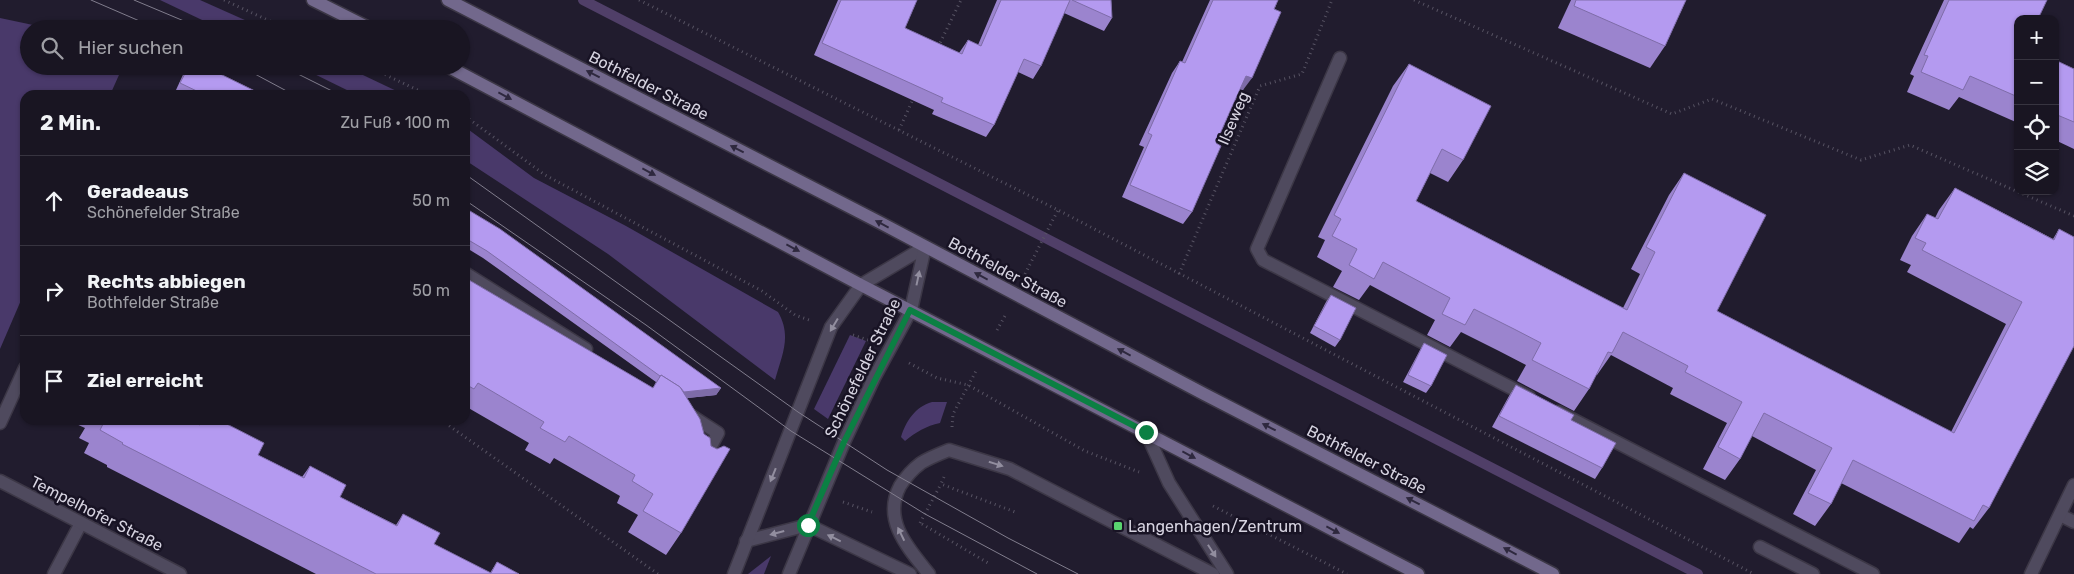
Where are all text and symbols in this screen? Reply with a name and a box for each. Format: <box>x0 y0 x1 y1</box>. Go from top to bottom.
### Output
map controls <box>2014 15 2059 195</box>
button: + <box>2014 15 2059 60</box>
search box <box>20 20 470 75</box>
icon: search <box>38 34 66 62</box>
text: Hier suchen <box>78 36 184 59</box>
street label: Bothfelder Straße <box>586 47 712 124</box>
button: − <box>2014 60 2059 105</box>
one-way arrow <box>586 70 600 78</box>
street label: Ilseweg <box>1214 89 1253 148</box>
one-way arrow <box>499 92 512 101</box>
button: locate <box>2014 105 2059 150</box>
text: 2 Min. <box>40 110 101 135</box>
text: Zu Fuß · 100 m <box>340 113 450 132</box>
one-way arrow <box>730 145 745 153</box>
button: layers <box>2014 150 2059 195</box>
one-way arrow <box>642 168 656 177</box>
text: Geradeaus <box>87 180 189 203</box>
icon: ahead <box>40 187 68 215</box>
text: 50 m <box>412 191 450 210</box>
text: Schönefelder Straße <box>87 203 240 222</box>
one-way arrow <box>874 220 889 228</box>
street label: Bothfelder Straße <box>945 233 1071 312</box>
one-way arrow <box>786 244 799 253</box>
text: Rechts abbiegen <box>87 270 246 293</box>
one-way arrow <box>914 270 922 286</box>
one-way arrow <box>973 272 988 280</box>
icon: right <box>40 277 68 305</box>
text: 50 m <box>412 281 450 300</box>
text: Bothfelder Straße <box>87 293 219 312</box>
street label: Schönefelder Straße <box>820 295 904 441</box>
one-way arrow <box>829 318 838 331</box>
one-way arrow <box>1117 348 1132 356</box>
icon: arrive <box>40 367 68 395</box>
text: Ziel erreicht <box>87 369 203 392</box>
route end <box>1135 421 1158 444</box>
street label: Bothfelder Straße <box>1304 421 1430 498</box>
one-way arrow <box>1261 423 1276 431</box>
one-way arrow <box>1182 451 1197 459</box>
one-way arrow <box>988 461 1003 469</box>
one-way arrow <box>769 468 777 483</box>
street label: Tempelhofer Straße <box>27 472 166 555</box>
one-way arrow <box>1406 497 1420 505</box>
route start <box>797 514 820 537</box>
place label: Langenhagen/Zentrum <box>1128 517 1302 536</box>
marker: Langenhagen/Zentrum <box>1112 520 1124 532</box>
one-way arrow <box>1326 526 1341 534</box>
one-way arrow <box>897 527 905 541</box>
one-way arrow <box>770 529 785 537</box>
one-way arrow <box>827 533 841 541</box>
one-way arrow <box>1208 544 1217 558</box>
one-way arrow <box>1503 547 1517 555</box>

